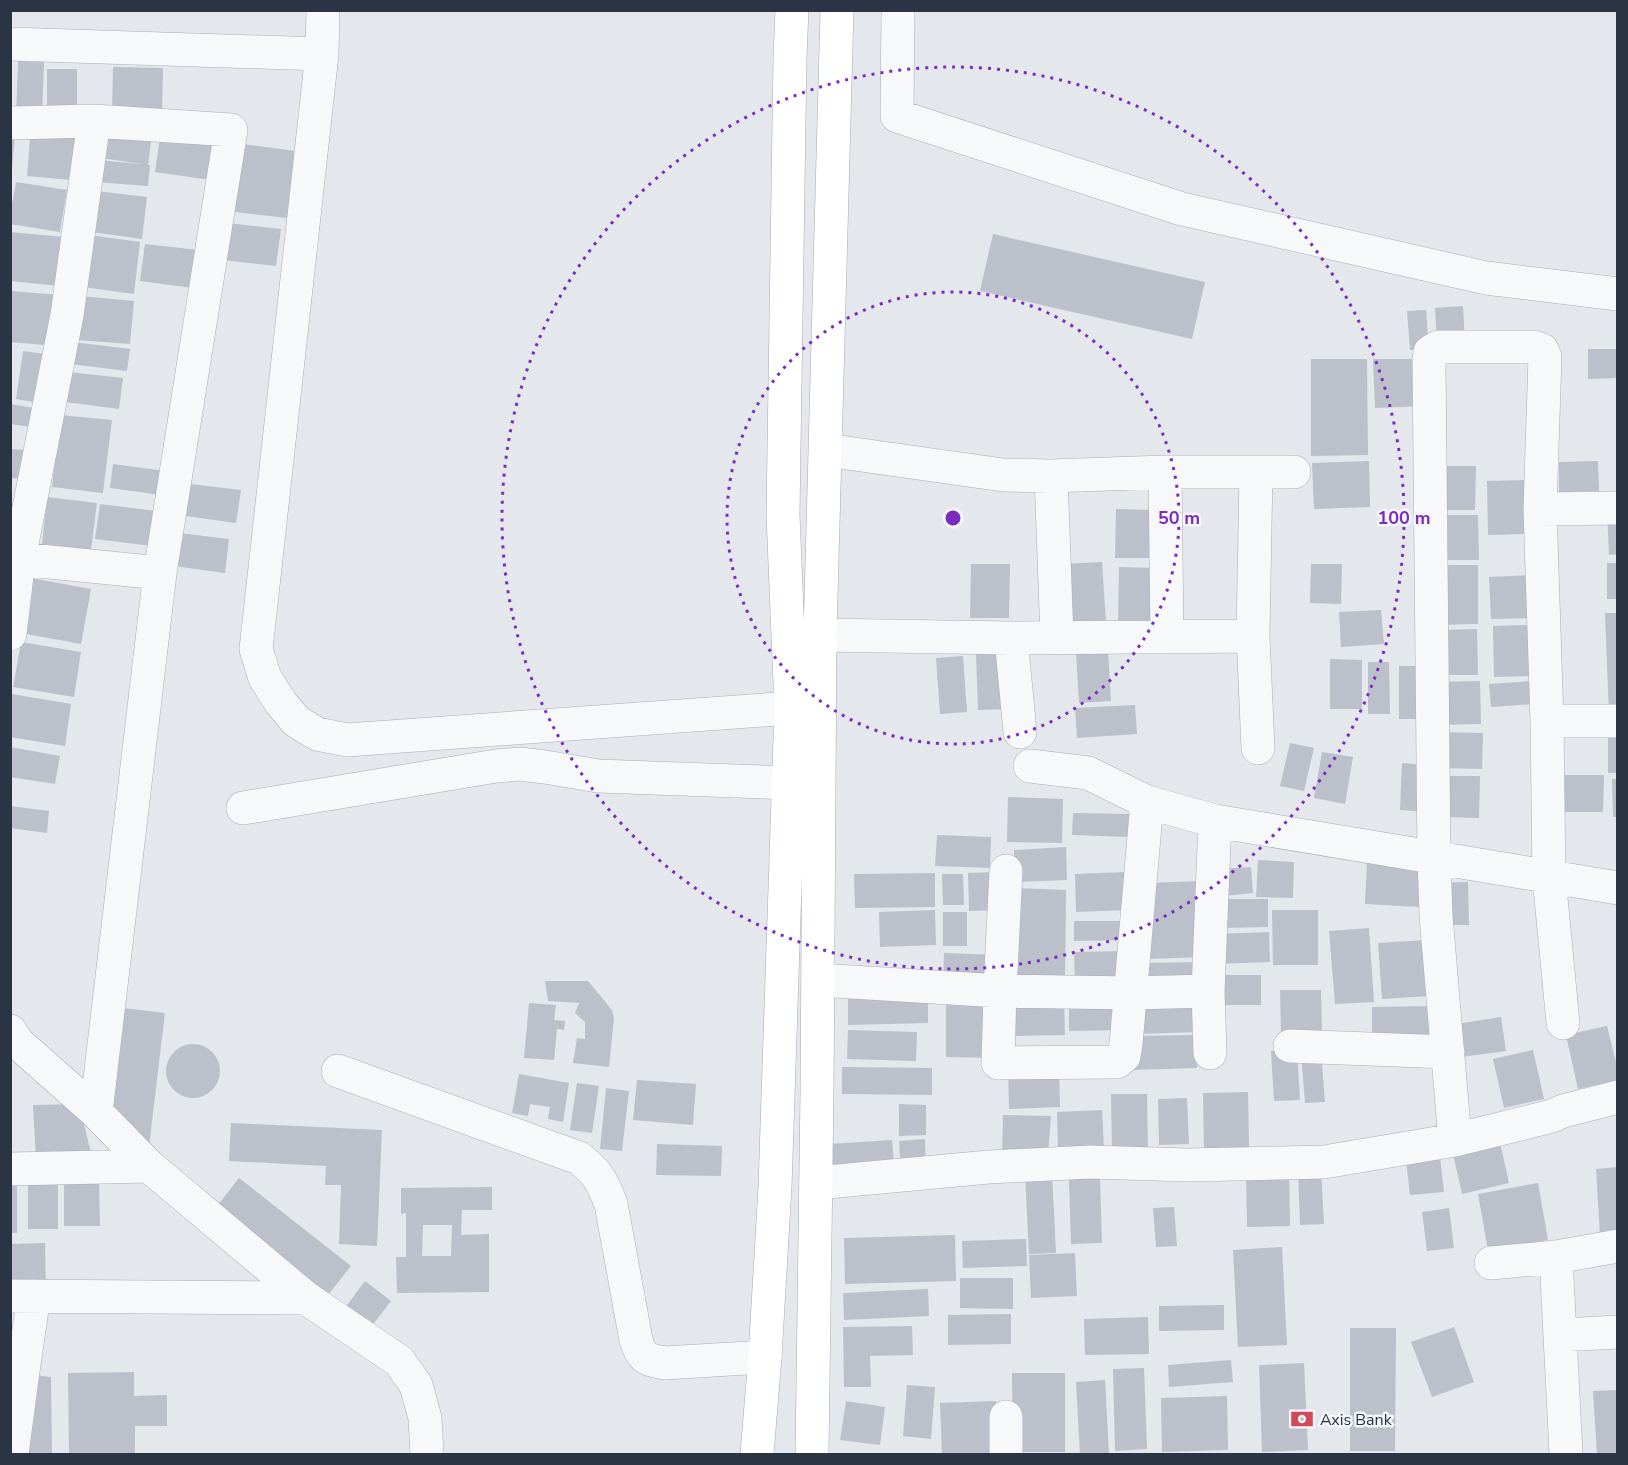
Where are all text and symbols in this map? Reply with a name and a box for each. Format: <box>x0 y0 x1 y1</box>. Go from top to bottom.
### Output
text: 50 m <box>1158 506 1200 530</box>
text: 100 m <box>1377 506 1431 530</box>
centre of rings <box>943 508 963 528</box>
bank icon: Axis Bank <box>1289 1406 1315 1432</box>
place label: Axis Bank <box>1320 1409 1393 1431</box>

